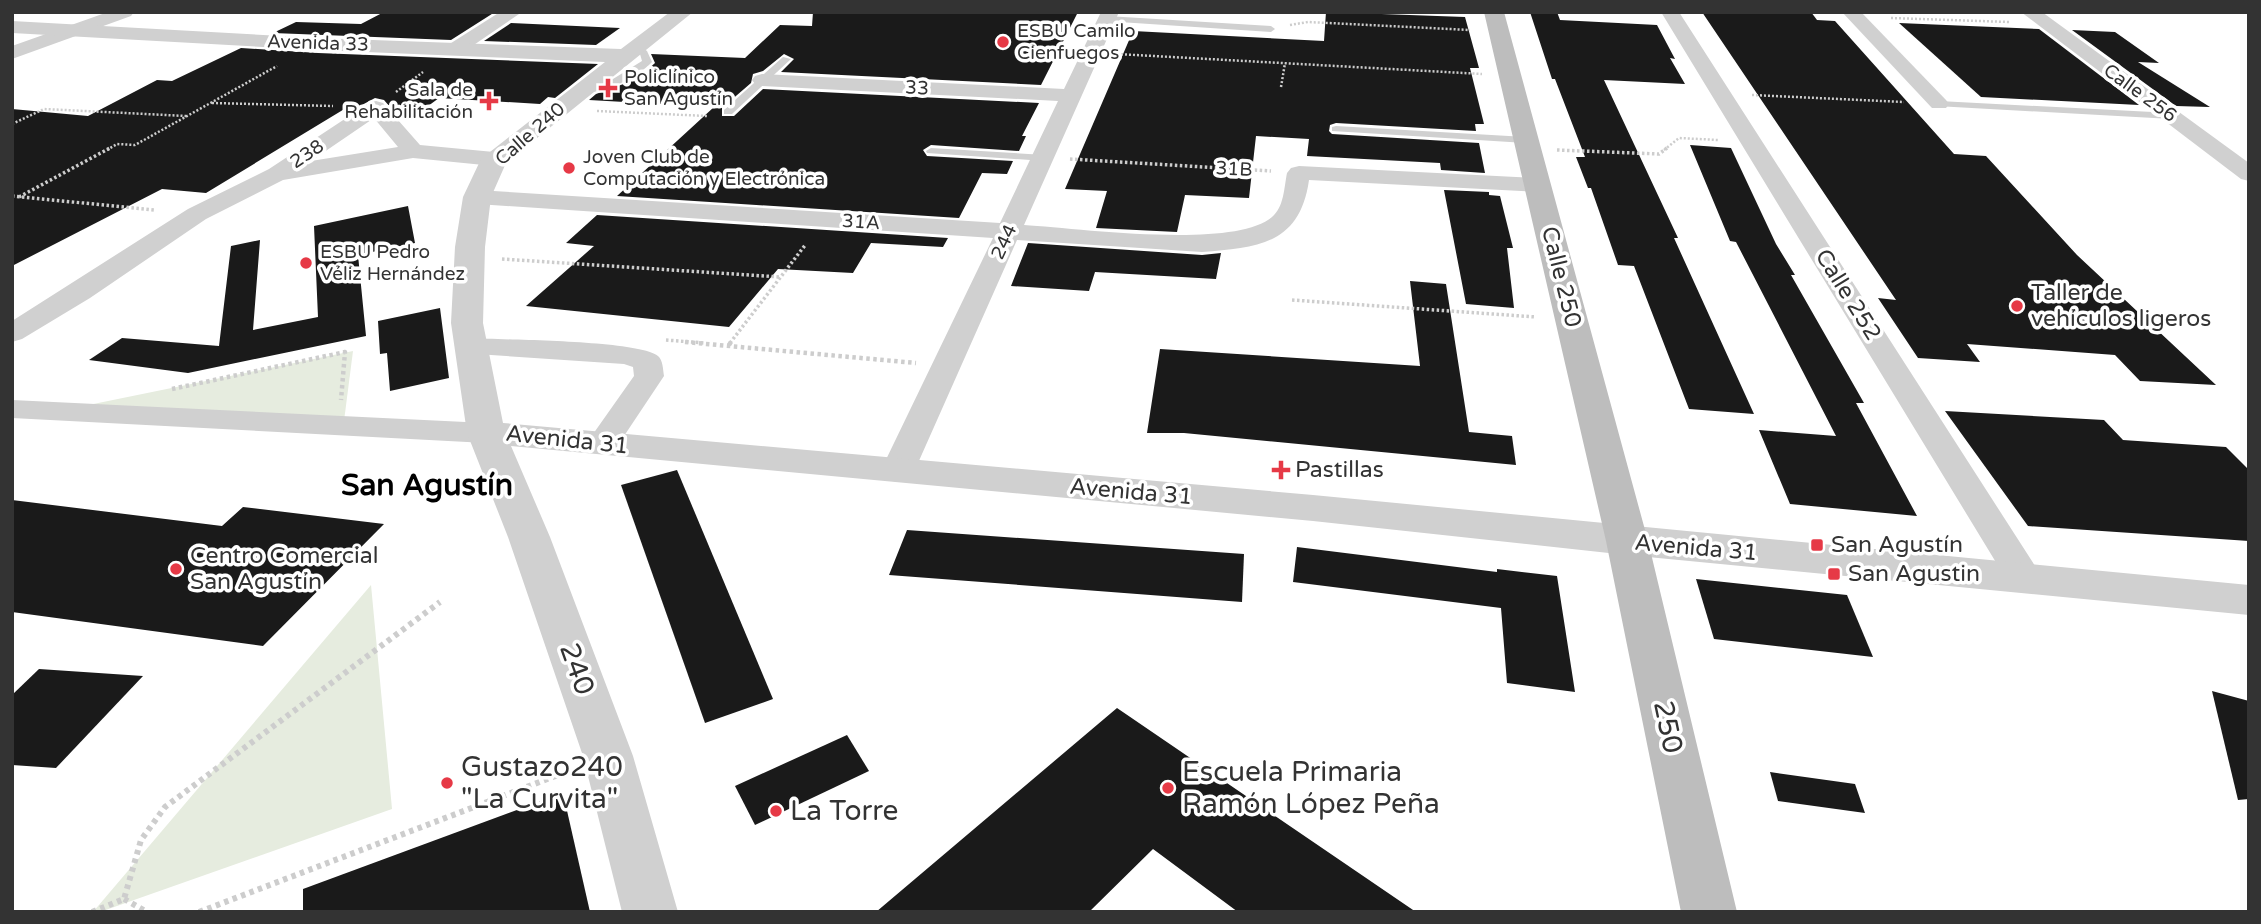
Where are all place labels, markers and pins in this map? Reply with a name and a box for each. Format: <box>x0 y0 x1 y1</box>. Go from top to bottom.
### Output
place label: ESBU Camilo Cienfuegos <box>1017 20 1136 64</box>
marker: ESBU Camilo Cienfuegos <box>995 34 1011 50</box>
place label: Policlínico San Agustín <box>624 66 733 110</box>
marker: Policlínico San Agustín <box>598 78 618 98</box>
place label: Sala de Rehabilitación <box>344 79 473 123</box>
marker: Sala de Rehabilitación <box>479 91 499 111</box>
place label: Joven Club de Computación y Electrónica <box>583 146 825 190</box>
marker: Joven Club de Computación y Electrónica <box>561 160 577 176</box>
place label: ESBU Pedro Véliz Hernández <box>320 241 465 285</box>
marker: ESBU Pedro Véliz Hernández <box>298 255 314 271</box>
place label: Taller de vehículos ligeros <box>2031 279 2211 333</box>
marker: Taller de vehículos ligeros <box>2009 298 2025 314</box>
place label: Pastillas <box>1295 456 1384 484</box>
marker: Pastillas <box>1273 462 1289 478</box>
place label: San Agustín <box>1831 531 1963 559</box>
marker: San Agustín <box>1809 537 1825 553</box>
place label: Centro Comercial San Agustín <box>190 542 378 596</box>
place label: San Agustin <box>1848 560 1980 588</box>
marker: Centro Comercial San Agustín <box>168 561 184 577</box>
marker: San Agustin <box>1826 566 1842 582</box>
place label: Gustazo240 "La Curvita" <box>461 750 623 816</box>
place label: Escuela Primaria Ramón López Peña <box>1182 755 1440 821</box>
marker: Gustazo240 "La Curvita" <box>439 775 455 791</box>
marker: Escuela Primaria Ramón López Peña <box>1160 780 1176 796</box>
place label: La Torre <box>790 794 898 828</box>
marker: La Torre <box>768 803 784 819</box>

